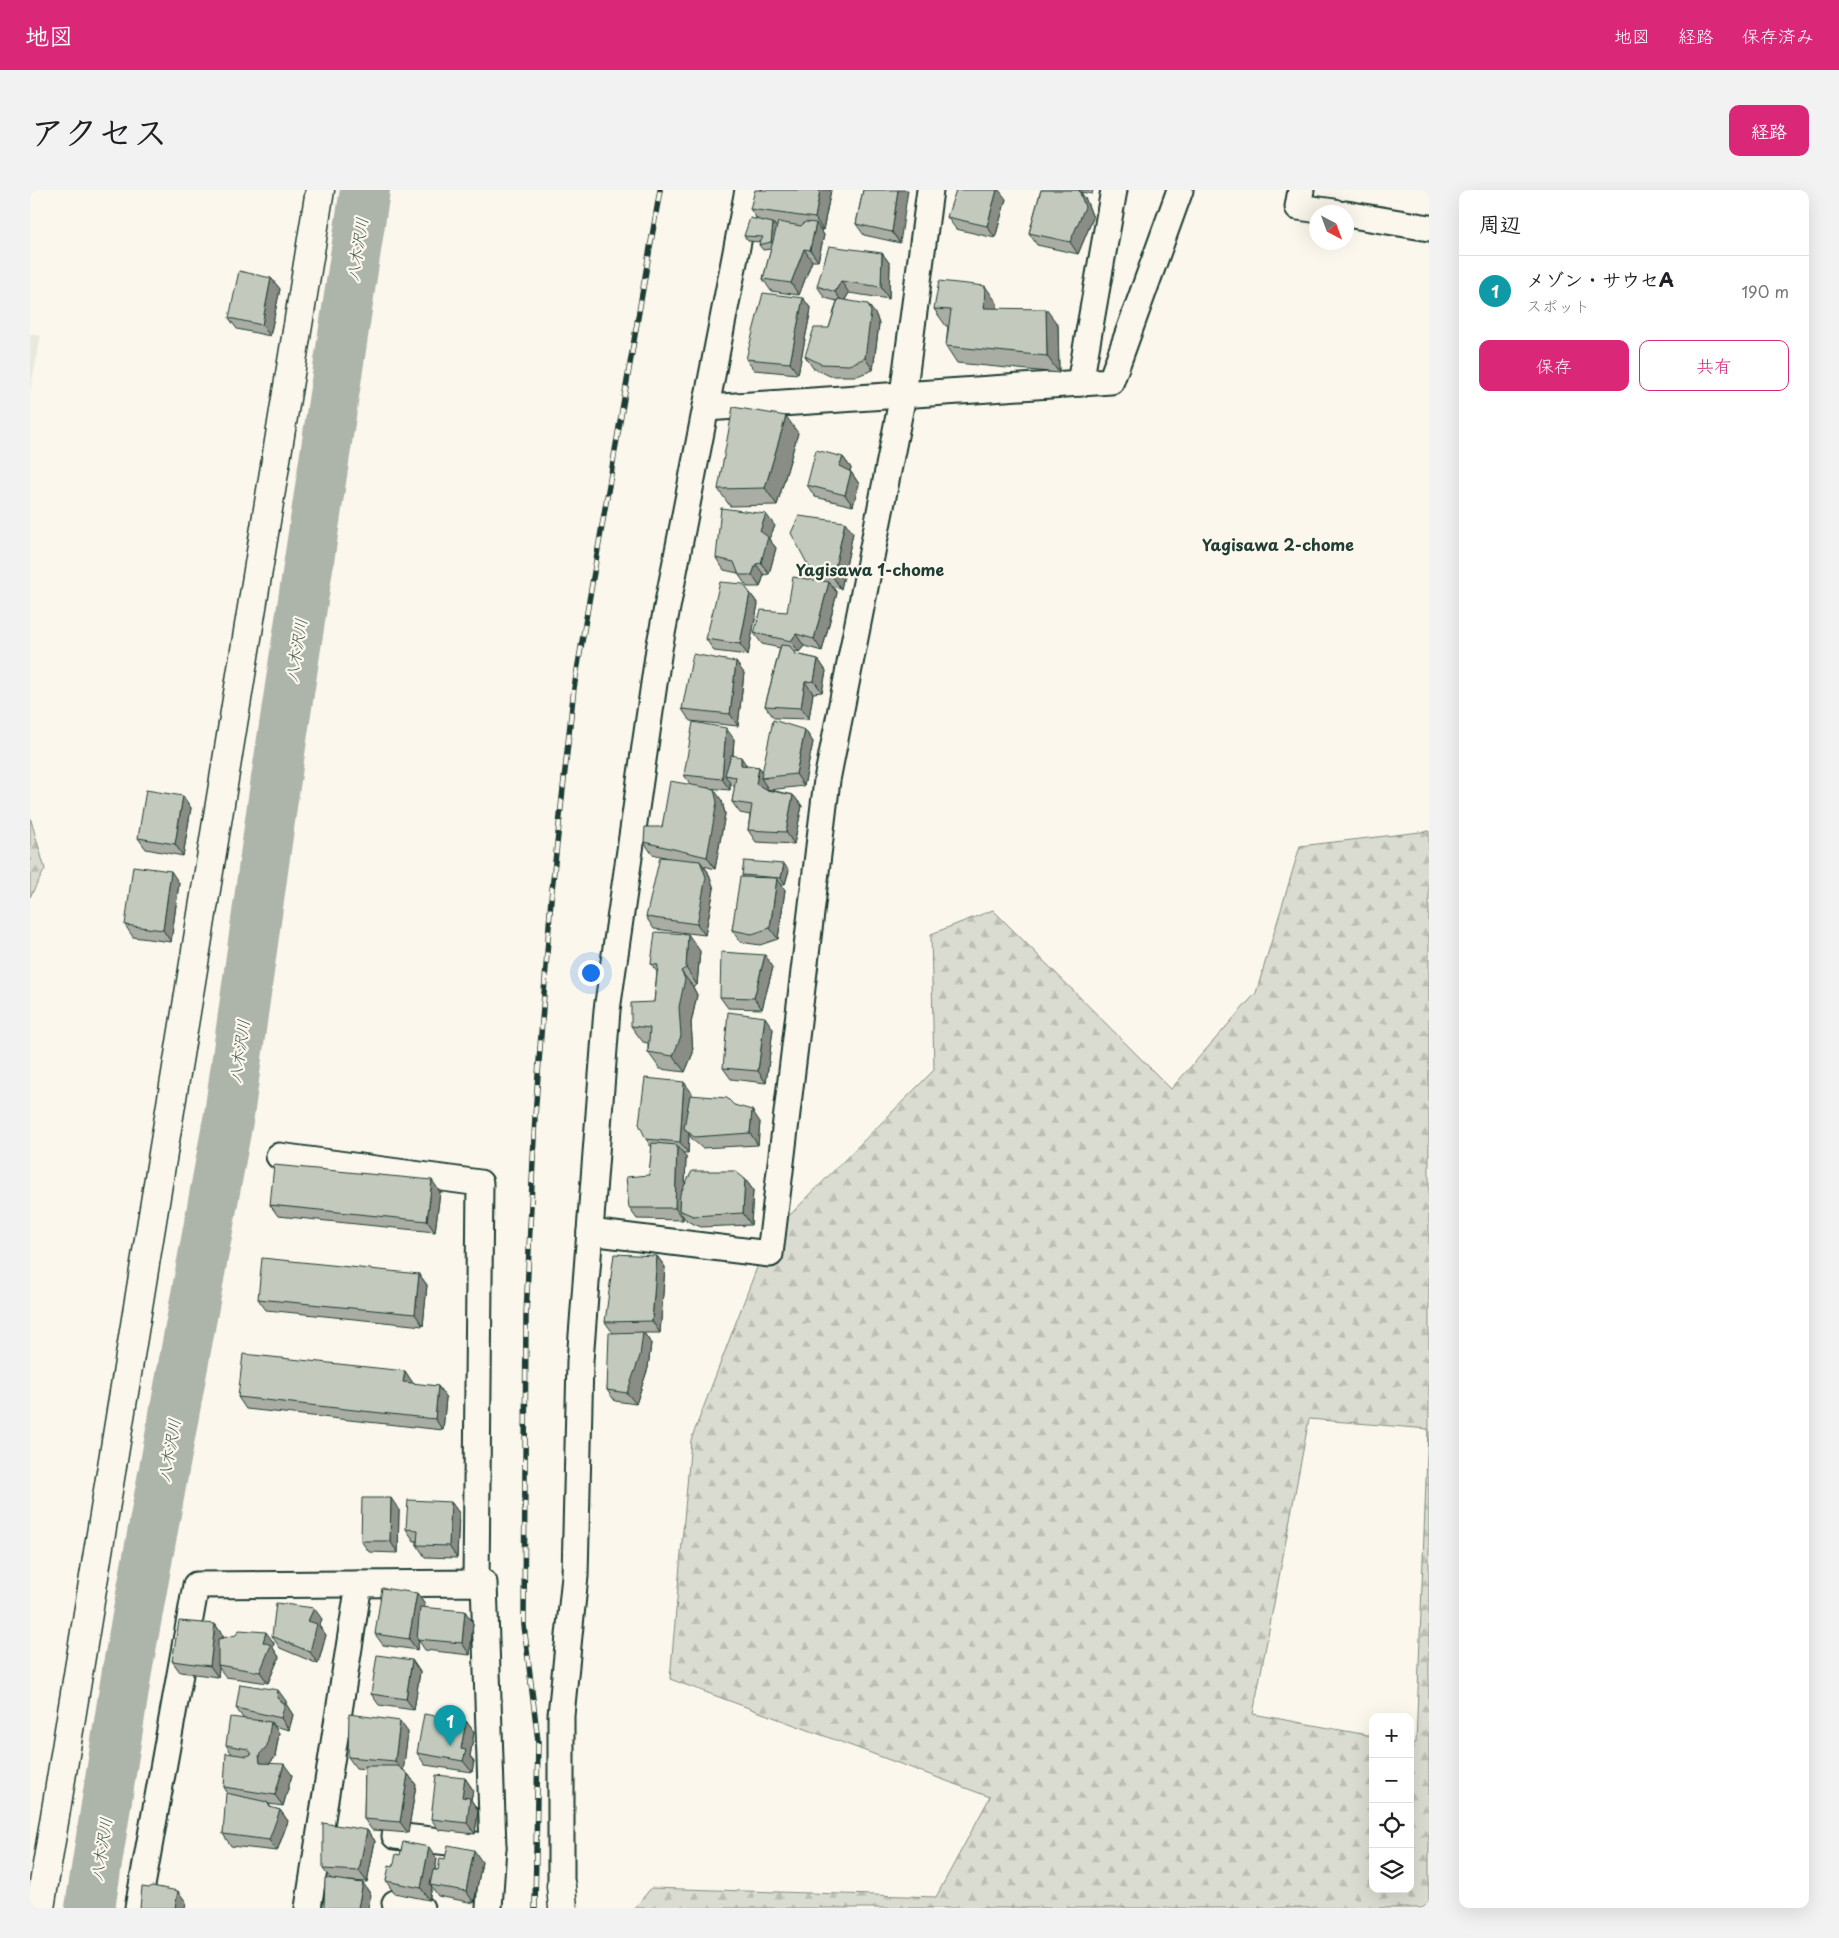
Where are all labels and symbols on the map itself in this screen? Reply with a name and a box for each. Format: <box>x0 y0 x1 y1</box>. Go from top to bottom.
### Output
north arrow <box>1309 205 1354 250</box>
water label: 八木沢川 <box>339 216 373 282</box>
district label: Yagisawa 2-chome <box>1202 532 1354 556</box>
district label: Yagisawa 1-chome <box>796 557 945 581</box>
water label: 八木沢川 <box>278 617 312 683</box>
your location <box>578 960 604 986</box>
water label: 八木沢川 <box>222 1018 254 1084</box>
water label: 八木沢川 <box>151 1416 185 1484</box>
pin: 1 <box>434 1705 466 1746</box>
water label: 八木沢川 <box>83 1816 117 1882</box>

